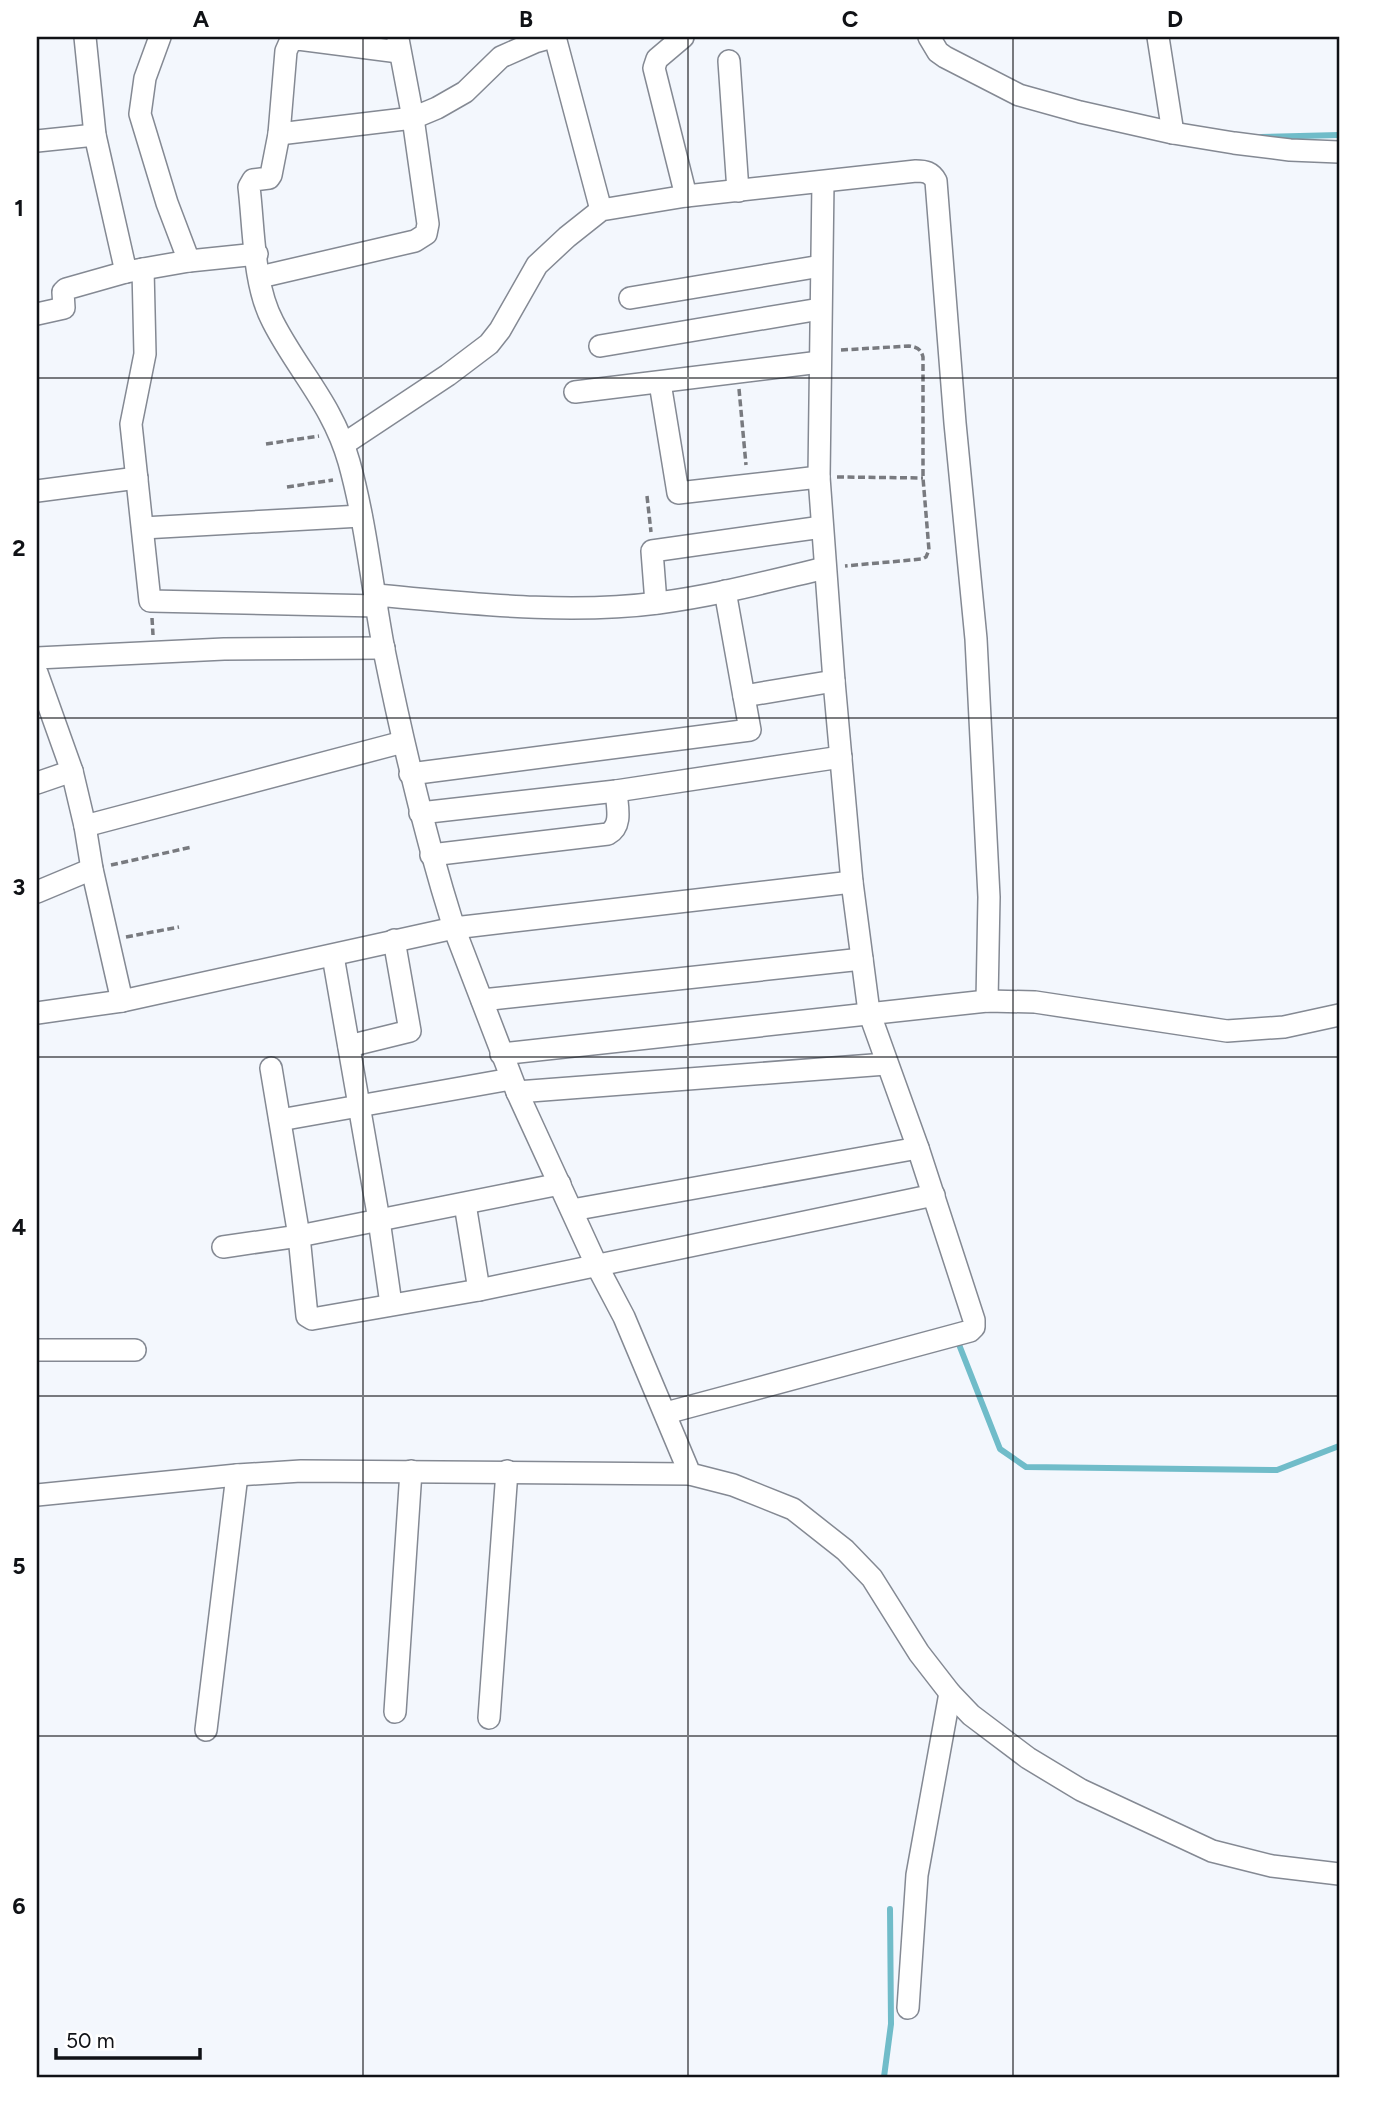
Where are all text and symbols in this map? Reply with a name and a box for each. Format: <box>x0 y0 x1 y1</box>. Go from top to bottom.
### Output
text: A <box>193 5 210 33</box>
text: B <box>519 5 533 33</box>
text: C <box>842 5 859 33</box>
text: D <box>1167 5 1183 33</box>
text: 1 <box>14 194 24 222</box>
text: 2 <box>12 534 26 562</box>
text: 3 <box>13 873 25 901</box>
text: 4 <box>12 1213 26 1241</box>
text: 5 <box>12 1552 26 1580</box>
text: 6 <box>12 1892 26 1920</box>
scale bar <box>56 2016 200 2060</box>
text: 50 m <box>66 2028 115 2053</box>

